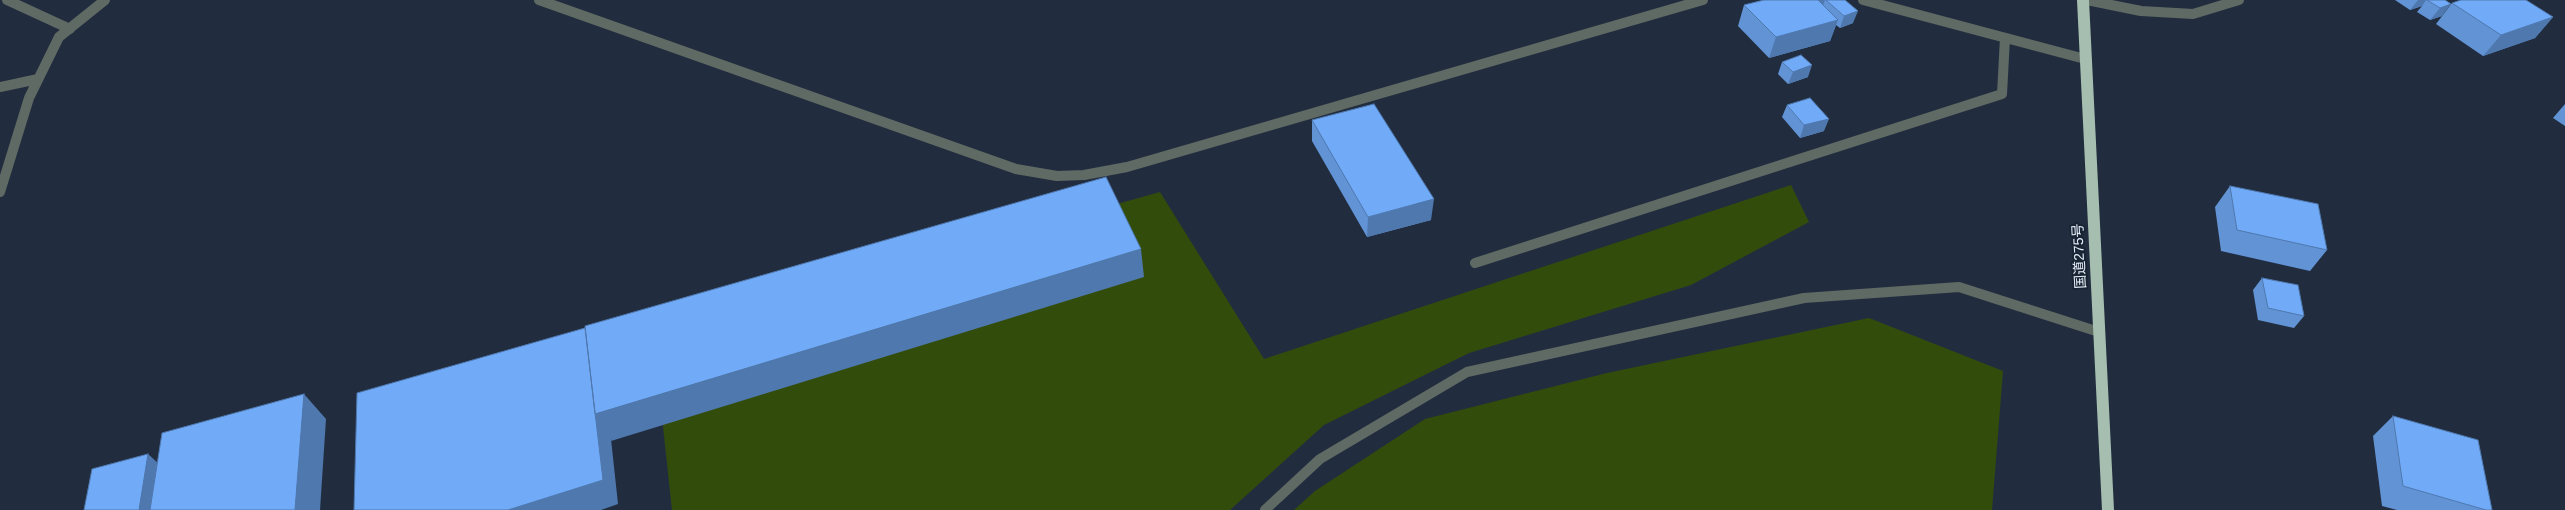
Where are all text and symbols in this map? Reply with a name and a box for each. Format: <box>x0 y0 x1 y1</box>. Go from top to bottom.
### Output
street label: 国道275号 <box>2070 223 2090 289</box>

